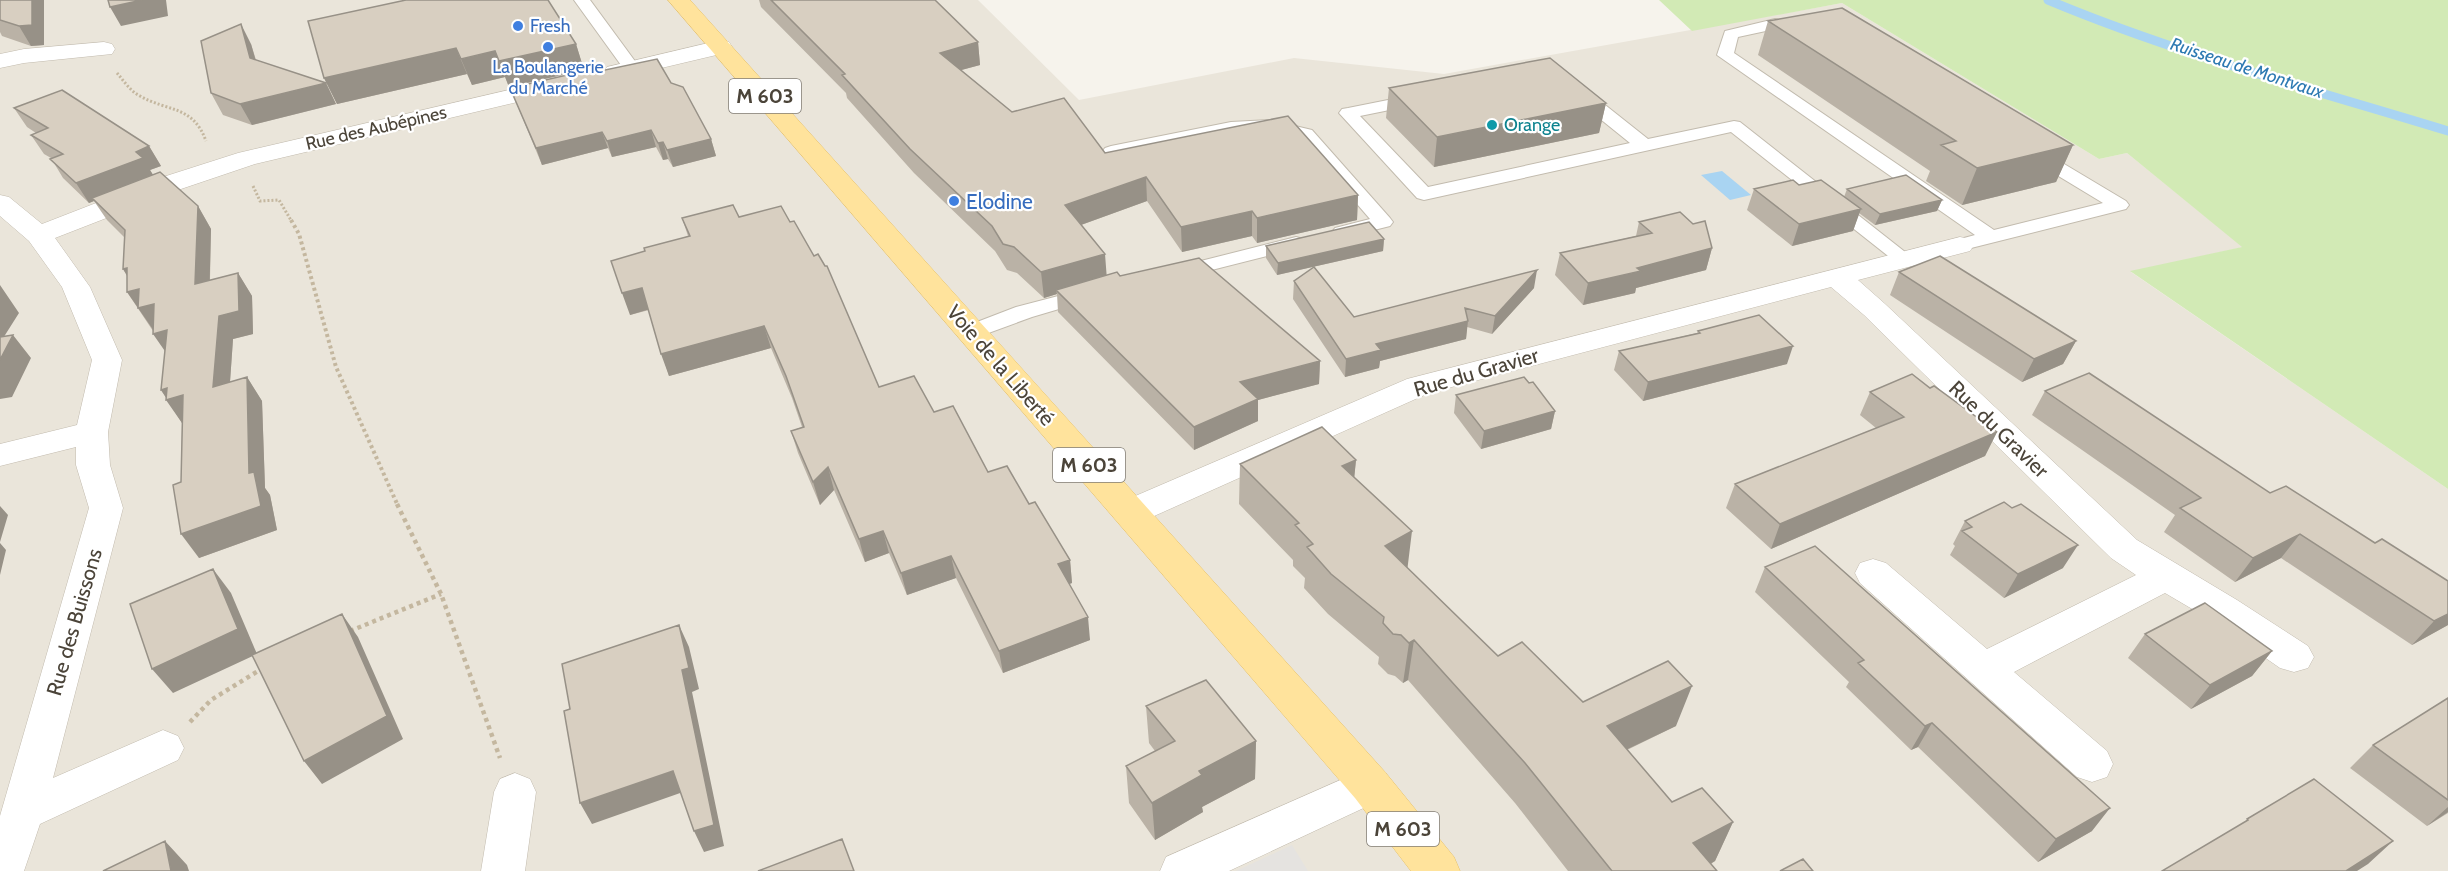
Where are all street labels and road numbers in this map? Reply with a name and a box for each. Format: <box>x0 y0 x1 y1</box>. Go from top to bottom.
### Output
road number: M 603 <box>729 79 801 113</box>
street label: Rue des Aubépines <box>303 101 449 155</box>
street label: Voie de la Liberté <box>942 300 1060 431</box>
street label: Rue du Gravier <box>1411 342 1542 402</box>
street label: Rue du Gravier <box>1944 375 2054 483</box>
road number: M 603 <box>1053 448 1125 482</box>
street label: Rue des Buissons <box>41 545 107 698</box>
road number: M 603 <box>1367 812 1439 846</box>

